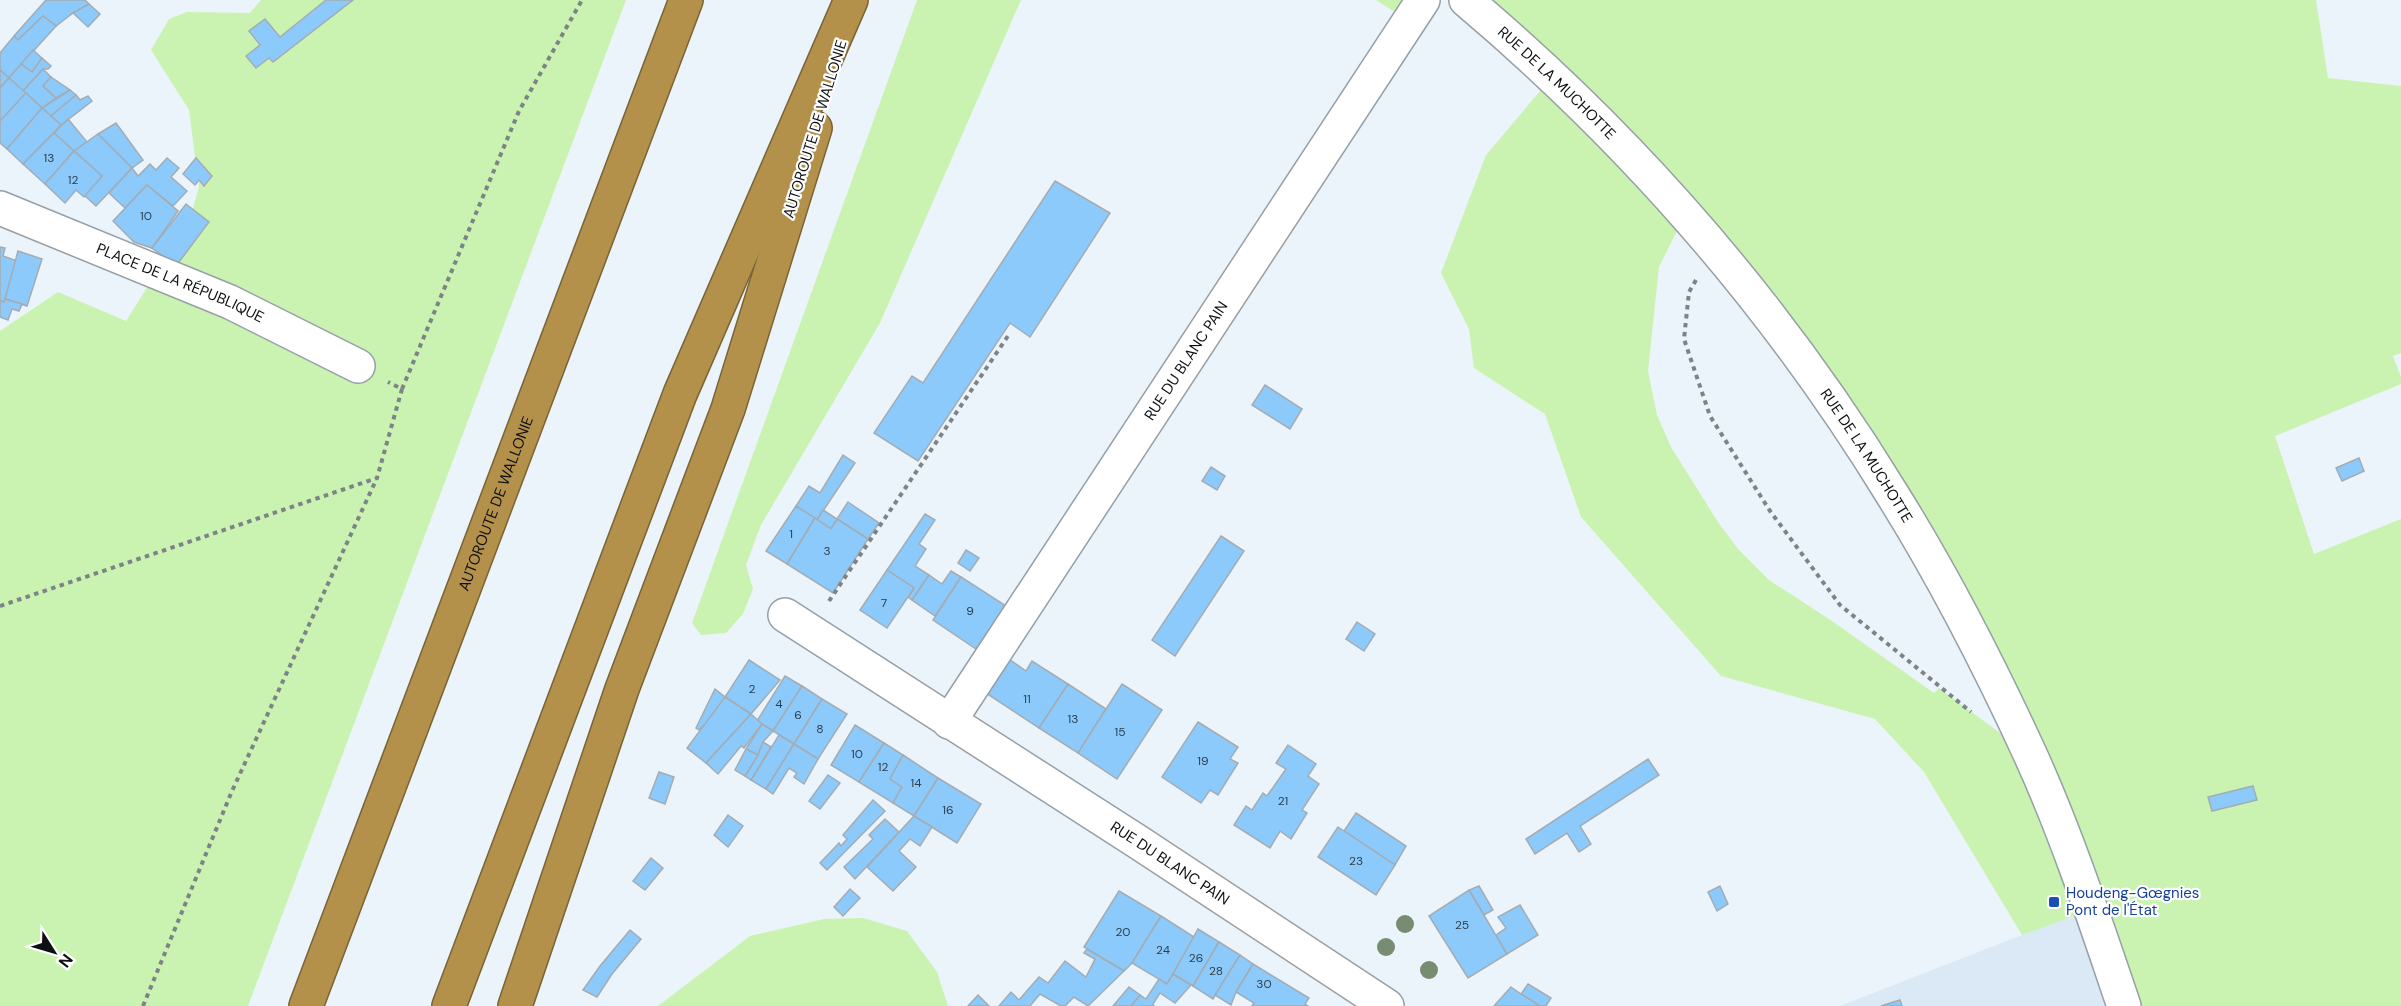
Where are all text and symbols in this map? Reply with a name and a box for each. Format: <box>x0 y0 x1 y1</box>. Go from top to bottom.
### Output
street label: RUE DE LA MUCHOTTE <box>1494 22 1620 144</box>
street label: AUTOROUTE DE WALLONIE <box>778 38 852 220</box>
house number: 13 <box>44 150 54 166</box>
house number: 12 <box>68 172 78 188</box>
house number: 10 <box>140 208 152 224</box>
street label: PLACE DE LA RÉPUBLIQUE <box>93 238 267 327</box>
street label: RUE DU BLANC PAIN <box>1140 297 1233 424</box>
street label: RUE DE LA MUCHOTTE <box>1816 385 1917 526</box>
street label: AUTOROUTE DE WALLONIE <box>454 413 538 594</box>
house number: 1 <box>789 526 793 542</box>
house number: 3 <box>823 543 831 559</box>
house number: 7 <box>881 595 887 611</box>
house number: 9 <box>966 603 974 619</box>
house number: 2 <box>749 681 756 697</box>
house number: 11 <box>1023 691 1031 707</box>
house number: 4 <box>775 696 783 712</box>
house number: 6 <box>794 707 802 723</box>
house number: 13 <box>1068 711 1078 727</box>
house number: 8 <box>816 721 824 737</box>
house number: 15 <box>1114 724 1126 740</box>
house number: 10 <box>851 746 863 762</box>
house number: 19 <box>1197 753 1209 769</box>
house number: 12 <box>878 759 888 775</box>
house number: 14 <box>910 775 922 791</box>
house number: 21 <box>1278 793 1288 809</box>
house number: 16 <box>942 802 954 818</box>
street label: RUE DU BLANC PAIN <box>1106 817 1233 910</box>
house number: 23 <box>1349 853 1363 869</box>
place label: Houdeng-Gœgnies Pont de l'État <box>2066 883 2199 920</box>
marker: Houdeng-Gœgnies Pont de l'État <box>2047 895 2061 909</box>
house number: 25 <box>1455 917 1469 933</box>
north arrow <box>24 922 84 982</box>
house number: 20 <box>1115 924 1131 940</box>
house number: 24 <box>1156 942 1170 958</box>
text: N <box>54 950 77 972</box>
house number: 26 <box>1189 950 1203 966</box>
house number: 28 <box>1209 963 1223 979</box>
house number: 30 <box>1256 976 1272 992</box>

